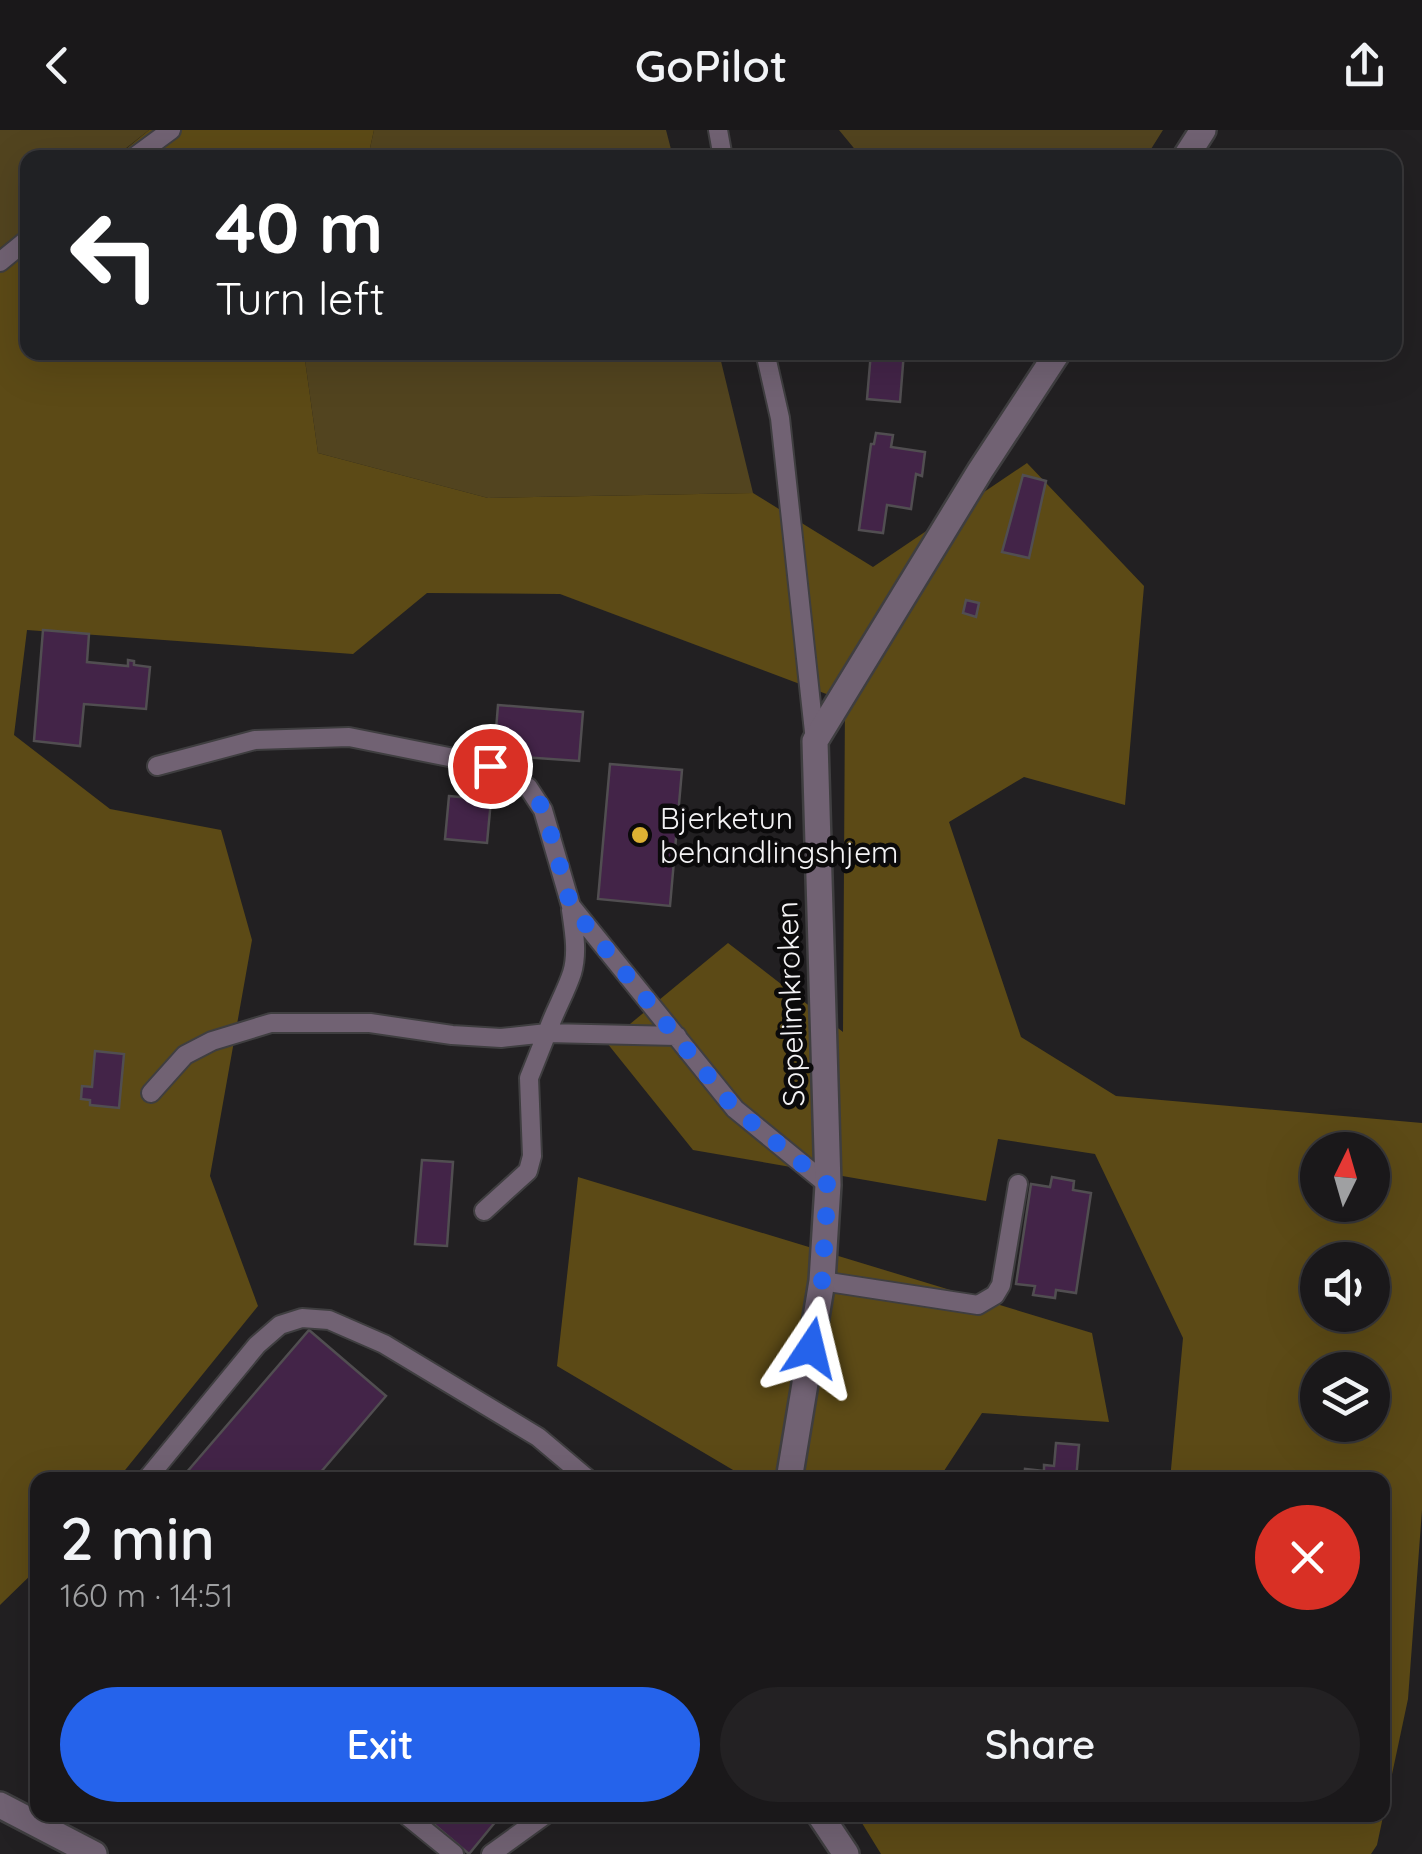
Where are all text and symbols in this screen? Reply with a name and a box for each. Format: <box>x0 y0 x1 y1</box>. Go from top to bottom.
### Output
text: GoPilot <box>635 37 787 93</box>
icon: back <box>30 38 85 93</box>
icon: share <box>1337 38 1392 93</box>
text: 40 m <box>215 183 383 271</box>
icon: left <box>50 190 180 320</box>
text: Turn left <box>215 270 385 326</box>
pin <box>448 724 533 809</box>
icon: arrive <box>463 739 518 794</box>
place label: Bjerketun behandlingshjem <box>660 799 898 871</box>
marker: Bjerketun behandlingshjem <box>629 824 651 846</box>
street label: Sopelimkroken <box>767 901 813 1107</box>
north arrow <box>1300 1132 1390 1222</box>
map controls <box>1300 1132 1390 1442</box>
button: sound <box>1300 1242 1390 1332</box>
position arrow <box>759 1296 863 1400</box>
button: layers <box>1300 1352 1390 1442</box>
text: 2 min <box>60 1500 215 1575</box>
button: close <box>1255 1505 1360 1610</box>
text: 160 m · 14:51 <box>60 1575 233 1615</box>
button: Exit <box>60 1687 700 1802</box>
button: Share <box>720 1687 1360 1802</box>

